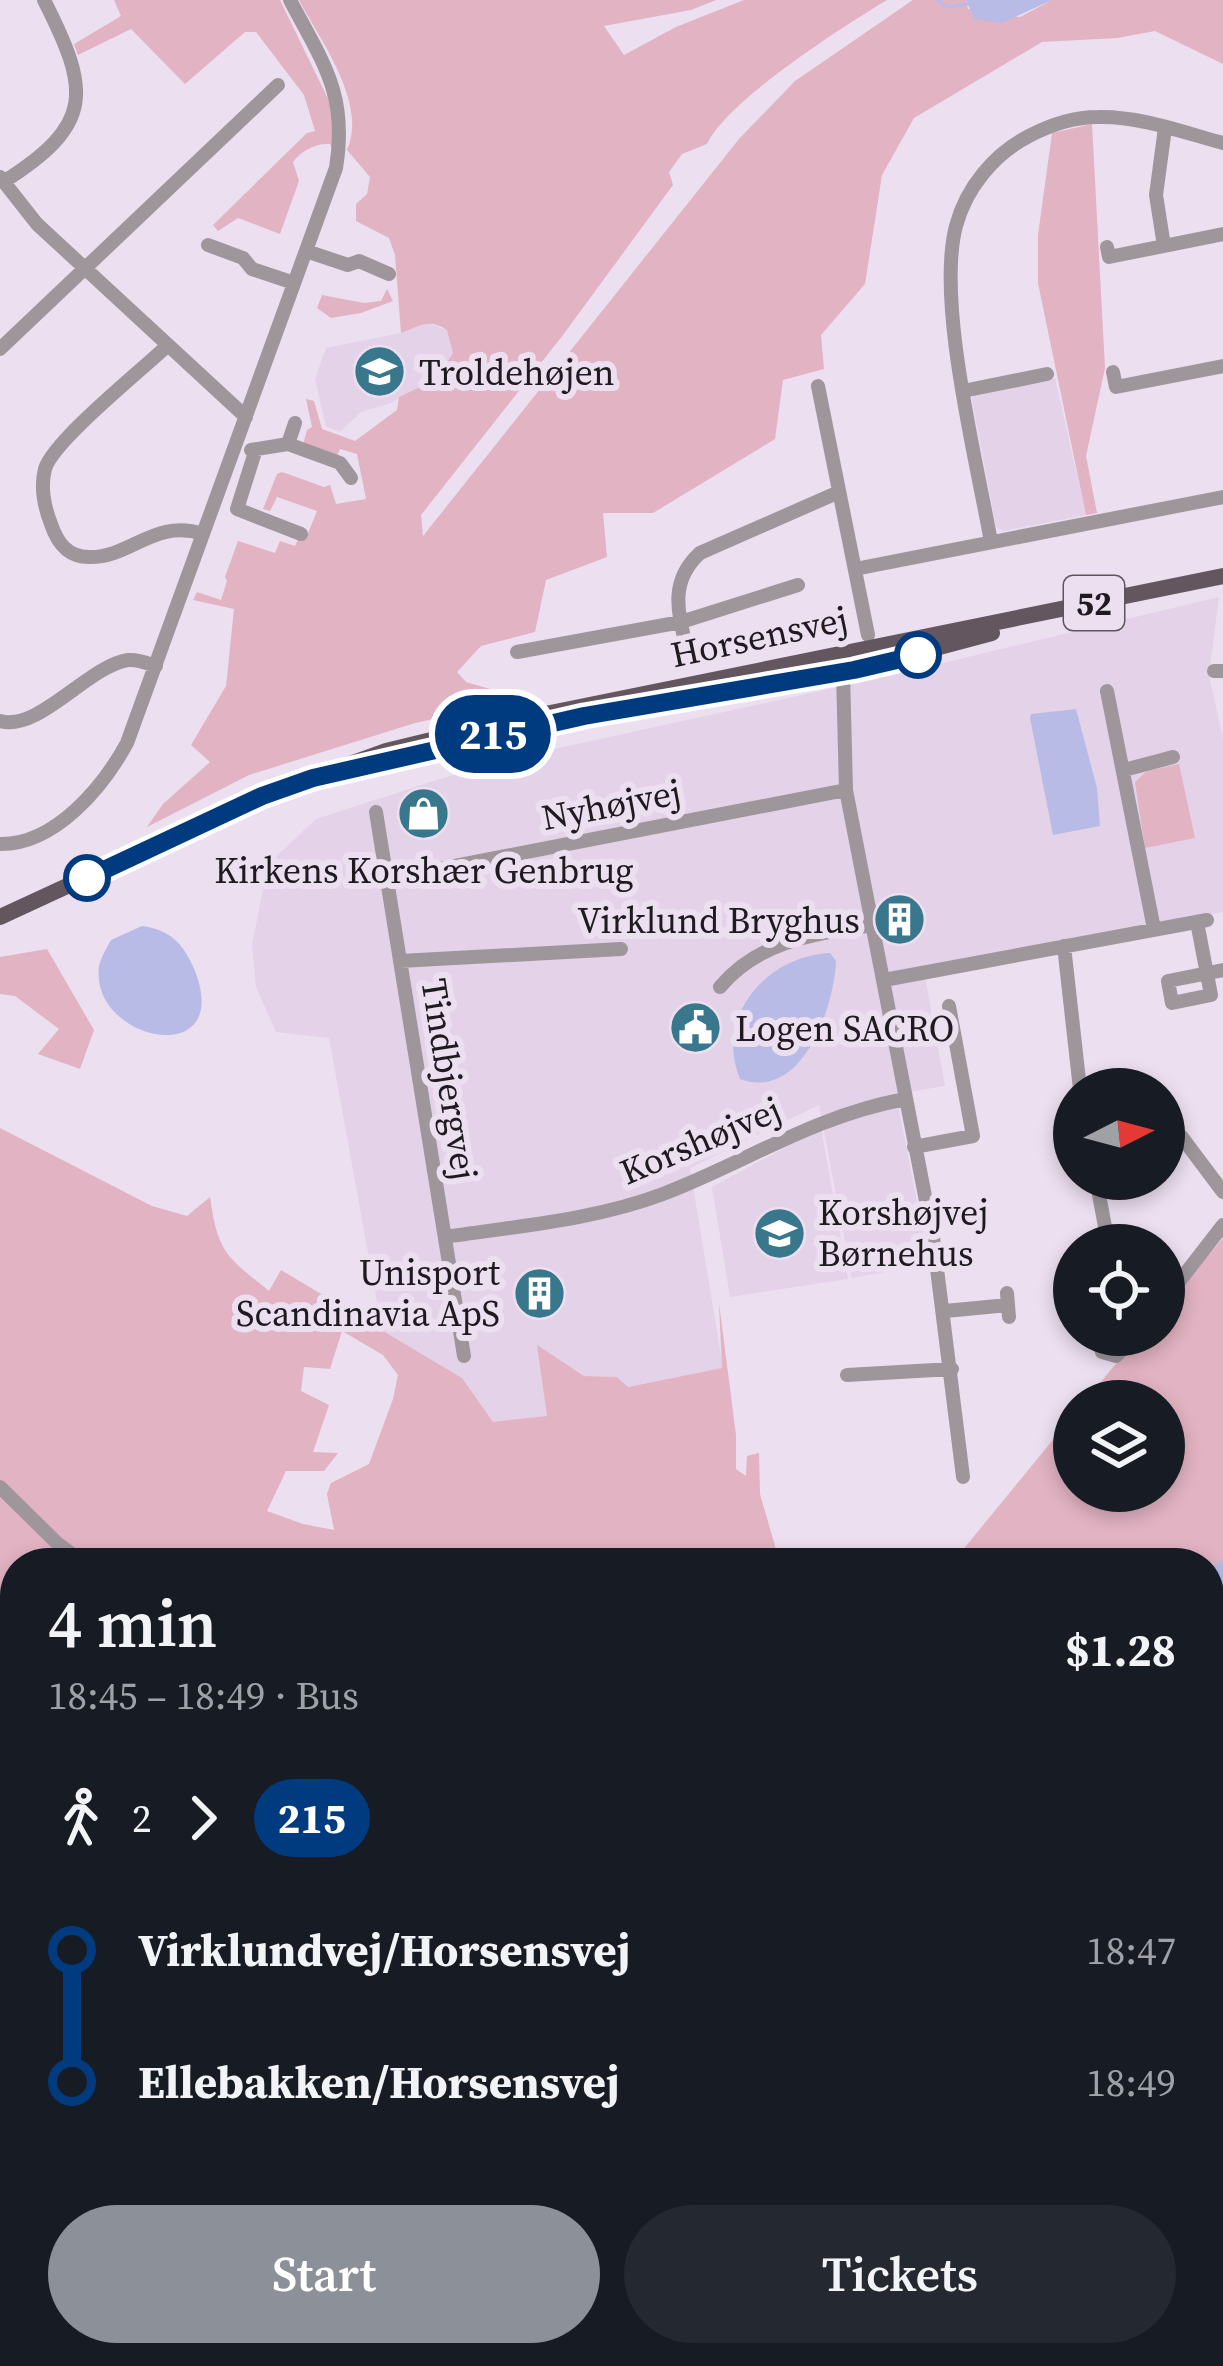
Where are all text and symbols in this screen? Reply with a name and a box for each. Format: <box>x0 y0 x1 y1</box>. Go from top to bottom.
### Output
school or university icon: Troldehøjen <box>352 344 408 400</box>
place label: Troldehøjen <box>419 348 615 397</box>
road number: 52 <box>1064 576 1124 630</box>
street label: Horsensvej <box>666 594 852 679</box>
unlabelled marker <box>896 633 940 677</box>
line badge: 215 <box>424 695 562 773</box>
text: 215 <box>459 705 527 763</box>
street label: Nyhøjvej <box>537 767 685 842</box>
shop icon: Kirkens Korshær Genbrug <box>396 786 452 842</box>
place label: Kirkens Korshær Genbrug <box>214 846 634 895</box>
unlabelled marker <box>65 856 109 900</box>
building icon: Virklund Bryghus <box>871 892 927 948</box>
place label: Virklund Bryghus <box>577 896 860 945</box>
street label: Tindbjergvej <box>409 975 490 1183</box>
public building icon: Logen SACRO <box>668 1000 724 1056</box>
place label: Logen SACRO <box>735 1004 954 1053</box>
north arrow <box>1053 1068 1185 1200</box>
map controls <box>1053 1068 1185 1512</box>
street label: Korshøjvej <box>612 1085 788 1196</box>
place label: Korshøjvej Børnehus <box>818 1188 988 1278</box>
school or university icon: Korshøjvej Børnehus <box>751 1205 807 1261</box>
button: locate <box>1053 1224 1185 1356</box>
place label: Unisport Scandinavia ApS <box>236 1248 500 1338</box>
building icon: Unisport Scandinavia ApS <box>511 1265 567 1321</box>
button: layers <box>1053 1380 1185 1512</box>
text: 4 min <box>48 1579 217 1669</box>
text: $1.28 <box>1065 1619 1176 1681</box>
text: 18:45 – 18:49 · Bus <box>48 1669 359 1722</box>
icon: walk <box>48 1785 114 1851</box>
icon: forward <box>170 1785 236 1851</box>
text: 215 <box>278 1789 346 1847</box>
text: 2 <box>132 1792 152 1845</box>
text: Virklundvej/Horsensvej <box>138 1919 630 1981</box>
text: 18:47 <box>1086 1924 1176 1977</box>
text: Ellebakken/Horsensvej <box>138 2051 620 2113</box>
text: 18:49 <box>1086 2056 1176 2109</box>
button: Start <box>48 2205 600 2343</box>
button: Tickets <box>624 2205 1176 2343</box>

